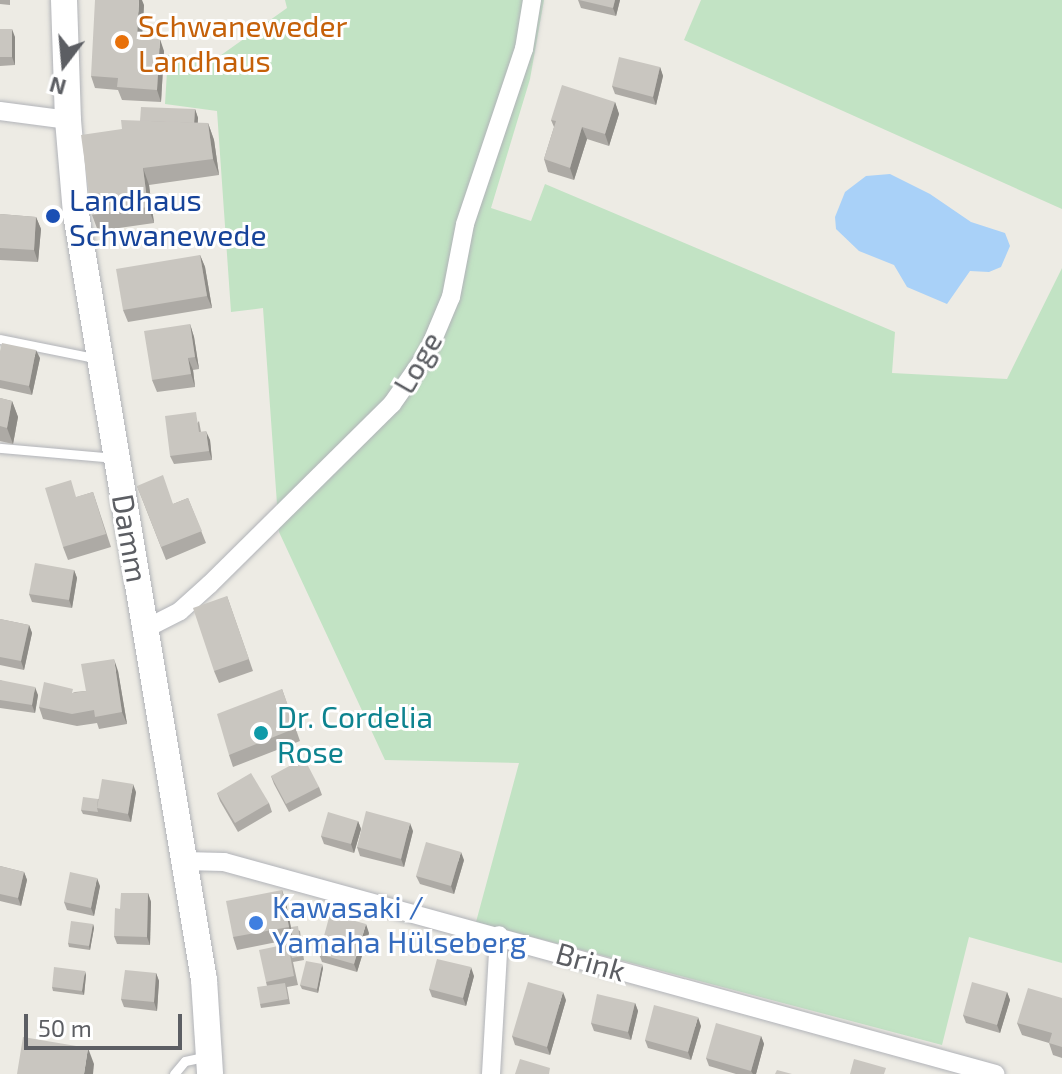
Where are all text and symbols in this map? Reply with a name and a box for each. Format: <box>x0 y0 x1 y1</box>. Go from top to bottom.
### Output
place label: Schwaneweder Landhaus <box>138 7 348 78</box>
north arrow <box>24 24 104 104</box>
marker: Schwaneweder Landhaus <box>113 33 131 51</box>
text: N <box>46 72 69 102</box>
place label: Landhaus Schwanewede <box>69 181 267 252</box>
marker: Landhaus Schwanewede <box>44 207 62 225</box>
street label: Loge <box>385 325 449 399</box>
street label: Damm <box>106 491 156 585</box>
place label: Dr. Cordelia Rose <box>277 698 433 768</box>
marker: Dr. Cordelia Rose <box>252 724 270 742</box>
place label: Kawasaki / Yamaha Hülseberg <box>272 888 526 958</box>
marker: Kawasaki / Yamaha Hülseberg <box>247 914 265 932</box>
street label: Brink <box>552 934 630 988</box>
scale bar <box>28 998 186 1048</box>
text: 50 m <box>38 1013 92 1042</box>

